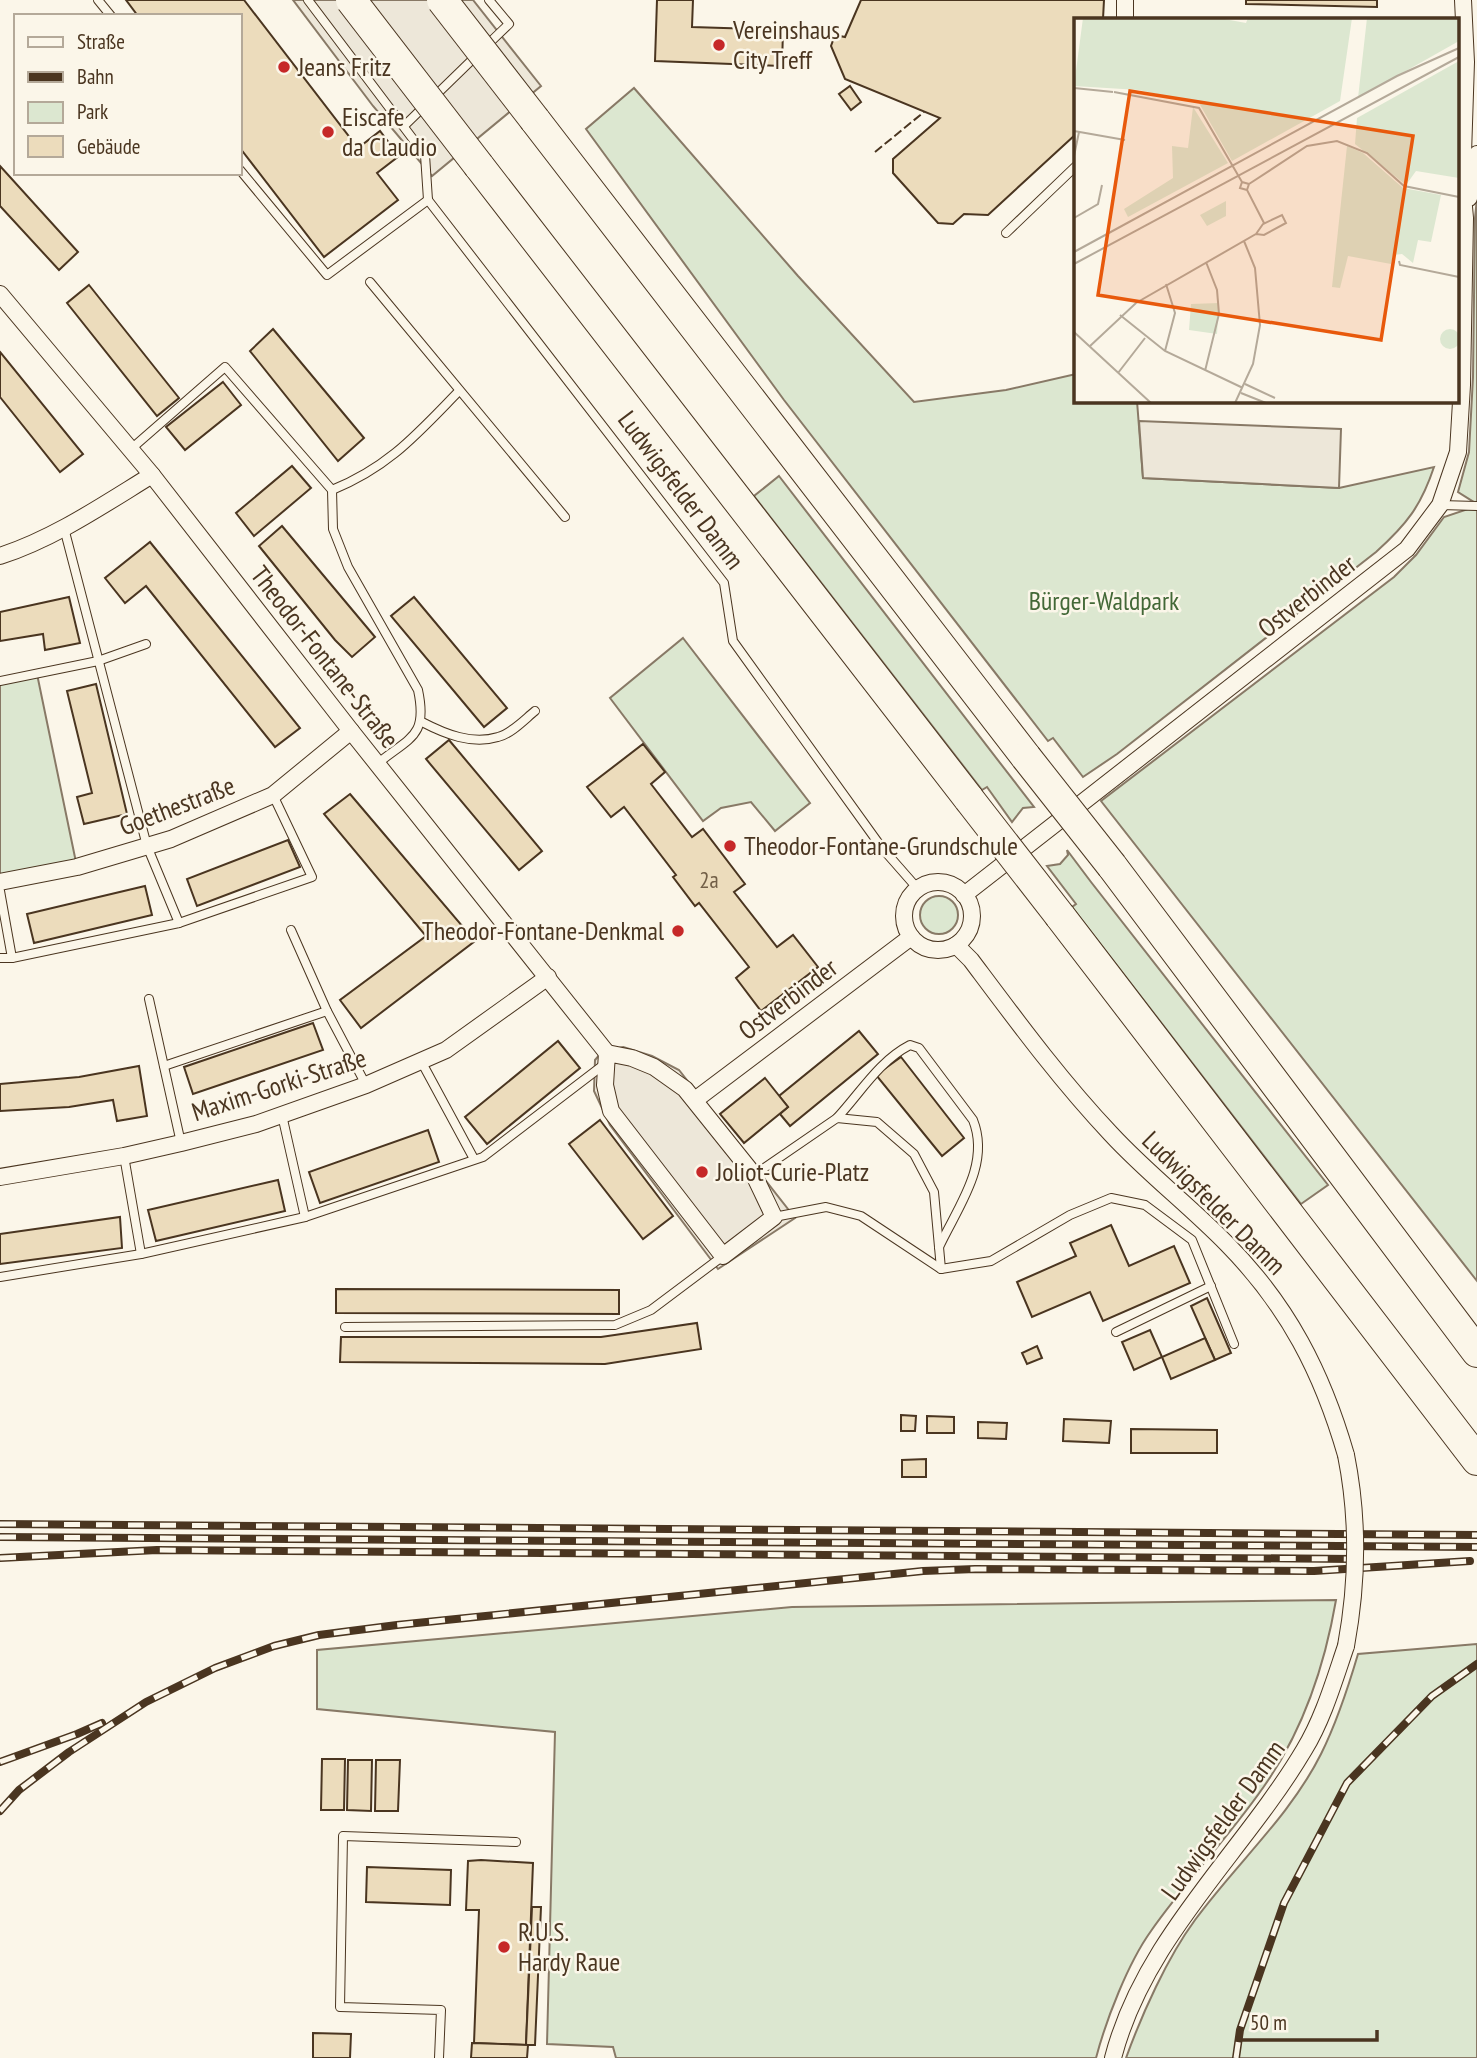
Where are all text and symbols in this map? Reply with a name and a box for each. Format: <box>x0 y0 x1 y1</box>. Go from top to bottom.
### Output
place label: Vereinshaus City Treff <box>732 13 840 76</box>
legend <box>14 14 242 175</box>
inset map <box>1074 18 1460 402</box>
text: Straße <box>77 28 125 55</box>
marker: Vereinshaus City Treff <box>711 37 727 53</box>
place label: Jeans Fritz <box>297 50 391 83</box>
marker: Jeans Fritz <box>276 59 292 75</box>
text: Bahn <box>77 63 114 90</box>
text: Park <box>77 98 108 125</box>
place label: Eiscafe da Claudio <box>342 100 437 163</box>
marker: Eiscafe da Claudio <box>320 124 336 140</box>
text: Gebäude <box>77 133 140 160</box>
street label: Ludwigsfelder Damm <box>611 404 752 575</box>
street label: Ostverbinder <box>1251 547 1362 644</box>
street label: Theodor-Fontane-Straße <box>244 559 407 754</box>
park label: Bürger-Waldpark <box>1029 584 1179 617</box>
street label: Goethestraße <box>114 768 239 843</box>
place label: Theodor-Fontane-Grundschule <box>744 829 1018 862</box>
marker: Theodor-Fontane-Grundschule <box>722 838 738 854</box>
house number: 2a <box>699 865 719 894</box>
place label: Theodor-Fontane-Denkmal <box>422 914 664 947</box>
marker: Theodor-Fontane-Denkmal <box>670 923 686 939</box>
street label: Ostverbinder <box>732 951 844 1047</box>
street label: Maxim-Gorki-Straße <box>187 1041 370 1128</box>
street label: Ludwigsfelder Damm <box>1136 1124 1293 1281</box>
place label: Joliot-Curie-Platz <box>715 1155 869 1188</box>
marker: Joliot-Curie-Platz <box>694 1164 710 1180</box>
street label: Ludwigsfelder Damm <box>1153 1733 1292 1906</box>
place label: R.U.S. Hardy Raue <box>518 1915 620 1978</box>
marker: R.U.S. Hardy Raue <box>496 1939 512 1955</box>
scale bar <box>1239 1998 1377 2042</box>
text: 50 m <box>1250 2009 1287 2036</box>

